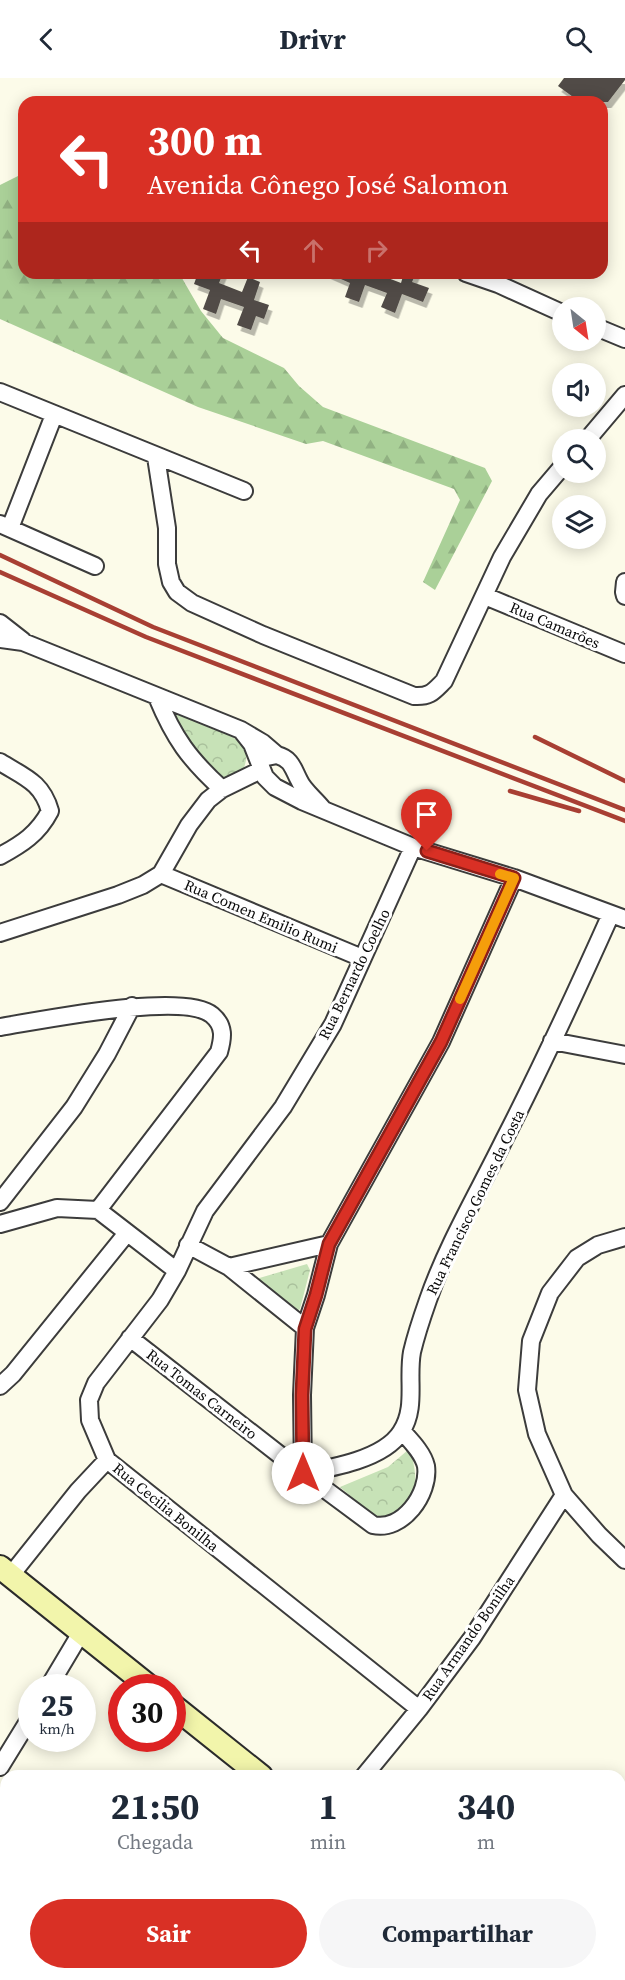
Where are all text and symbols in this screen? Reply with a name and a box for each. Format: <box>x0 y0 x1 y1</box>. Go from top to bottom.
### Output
text: Drivr <box>279 21 346 58</box>
icon: back <box>30 23 63 56</box>
icon: search <box>562 23 595 56</box>
text: 300 m <box>147 111 262 169</box>
icon: left <box>48 120 126 198</box>
text: Avenida Cônego José Salomon <box>147 166 509 203</box>
icon: left <box>234 234 267 267</box>
icon: ahead <box>297 234 330 267</box>
icon: right <box>360 234 393 267</box>
north arrow <box>552 297 606 351</box>
map controls <box>552 297 606 549</box>
button: sound <box>552 363 606 417</box>
button: search <box>552 429 606 483</box>
button: layers <box>552 495 606 549</box>
street label: Rua Camarões <box>507 597 603 653</box>
pin <box>401 789 452 851</box>
icon: arrive <box>410 798 443 831</box>
street label: Rua Comen Emilio Rumi <box>181 874 341 958</box>
street label: Rua Bernardo Coelho <box>313 905 395 1043</box>
street label: Rua Francisco Gomes da Costa <box>421 1105 529 1298</box>
street label: Rua Tomas Carneiro <box>142 1344 262 1444</box>
position arrow <box>271 1441 335 1505</box>
street label: Rua Cecilia Bonilha <box>109 1458 224 1557</box>
street label: Rua Armando Bonilha <box>417 1571 519 1705</box>
speed limit sign: 30 <box>108 1674 186 1752</box>
text: 25 <box>41 1685 73 1726</box>
text: km/h <box>39 1718 75 1739</box>
text: 21:50 <box>111 1782 199 1831</box>
text: 1 <box>318 1782 338 1831</box>
text: 340 <box>457 1782 515 1831</box>
text: Chegada <box>117 1828 193 1856</box>
text: min <box>310 1828 346 1856</box>
text: m <box>477 1828 495 1856</box>
button: Sair <box>30 1899 307 1968</box>
button: Compartilhar <box>319 1899 596 1968</box>

